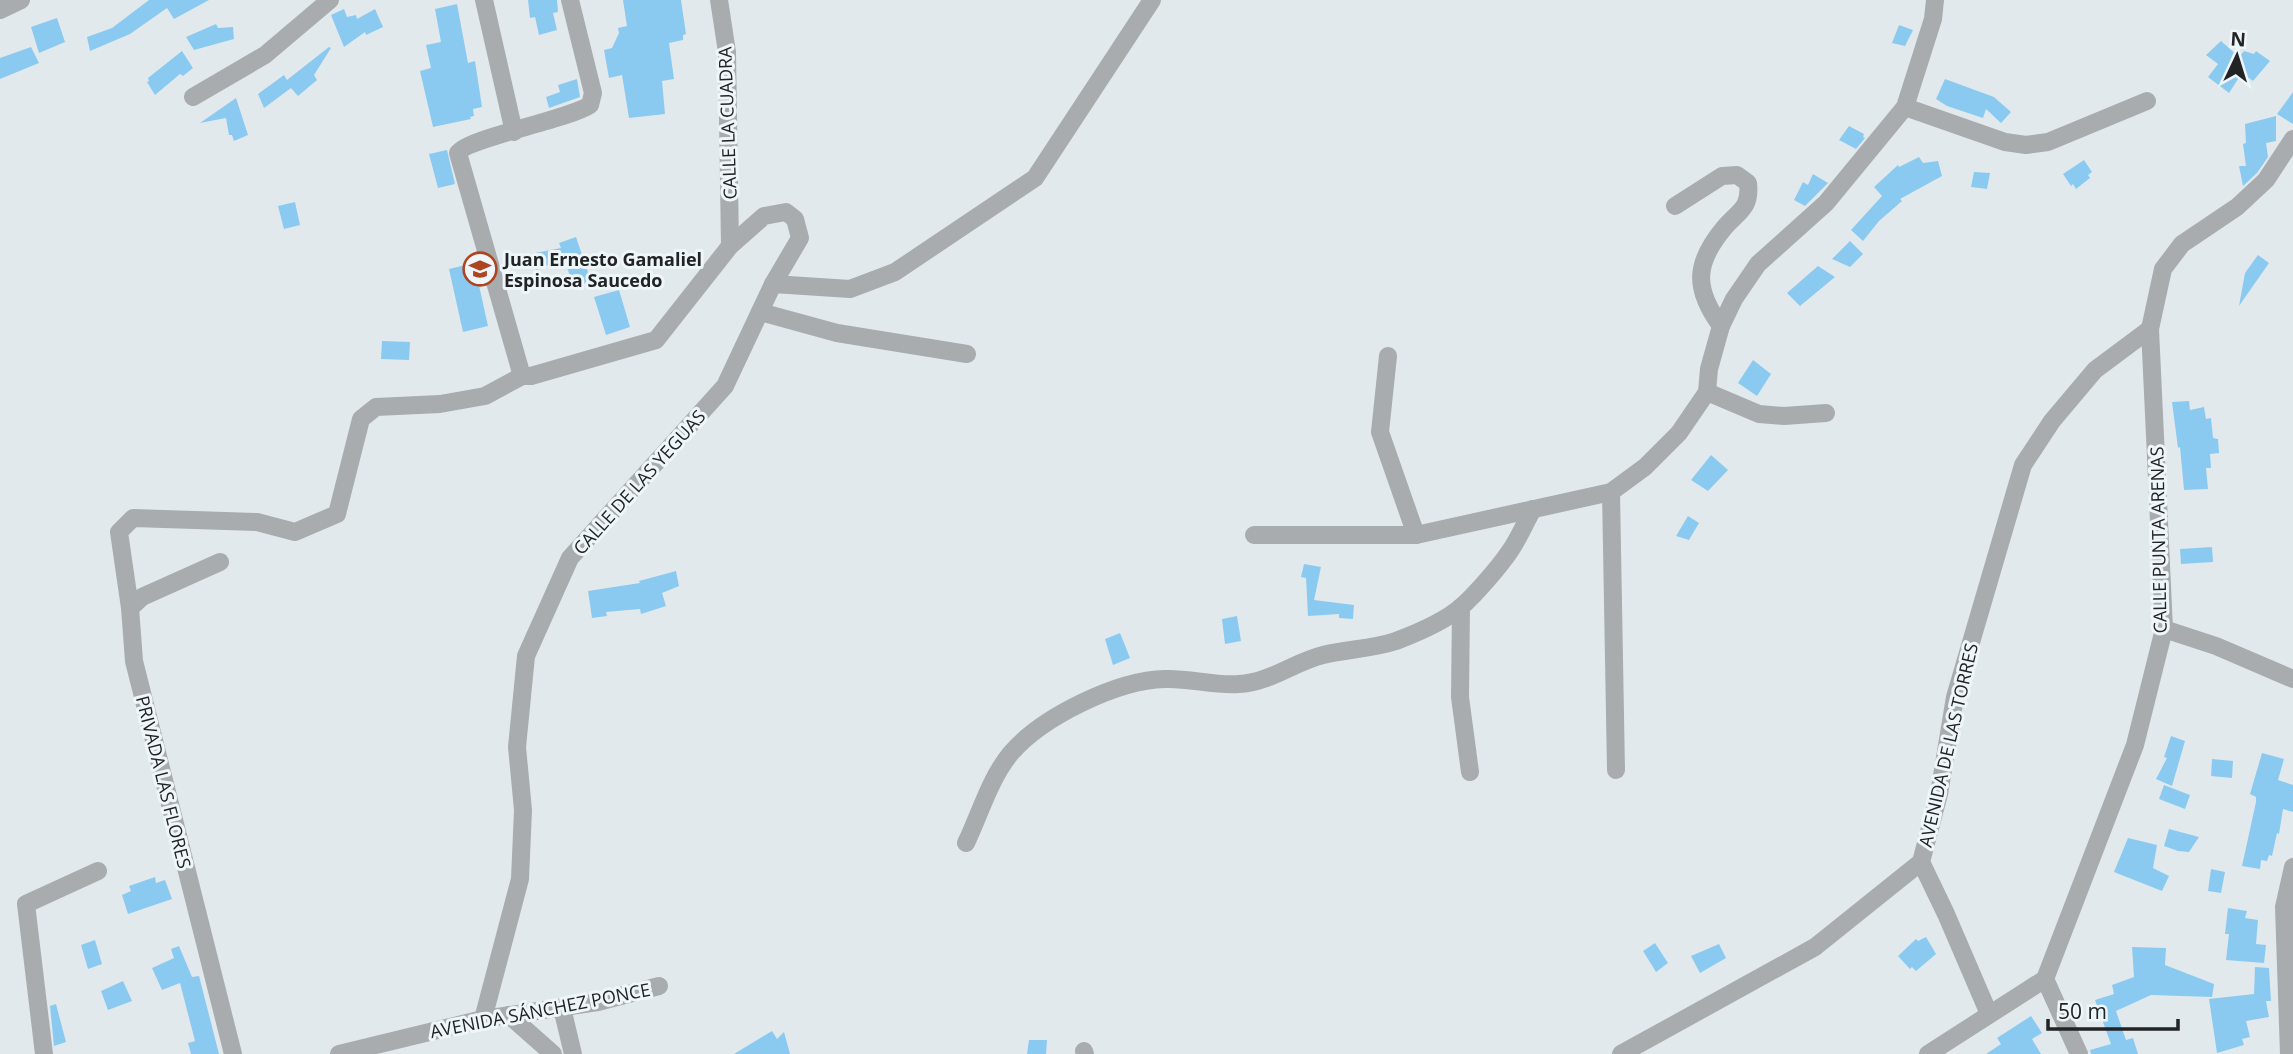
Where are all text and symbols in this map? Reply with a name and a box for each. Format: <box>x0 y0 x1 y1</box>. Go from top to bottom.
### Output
north arrow <box>2202 21 2272 91</box>
text: N <box>2230 26 2247 53</box>
street label: CALLE LA CUADRA <box>712 45 742 200</box>
place label: Juan Ernesto Gamaliel Espinosa Saucedo <box>502 247 702 292</box>
school or university icon: Juan Ernesto Gamaliel Espinosa Saucedo <box>461 250 499 288</box>
street label: CALLE DE LAS YEGUAS <box>568 404 710 559</box>
street label: CALLE PUNTA ARENAS <box>2144 446 2172 634</box>
street label: AVENIDA DE LAS TORRES <box>1913 640 1983 849</box>
street label: PRIVADA LAS FLORES <box>131 693 197 871</box>
street label: AVENIDA SÁNCHEZ PONCE <box>428 977 652 1043</box>
scale bar <box>2048 988 2178 1032</box>
text: 50 m <box>2058 997 2107 1025</box>

